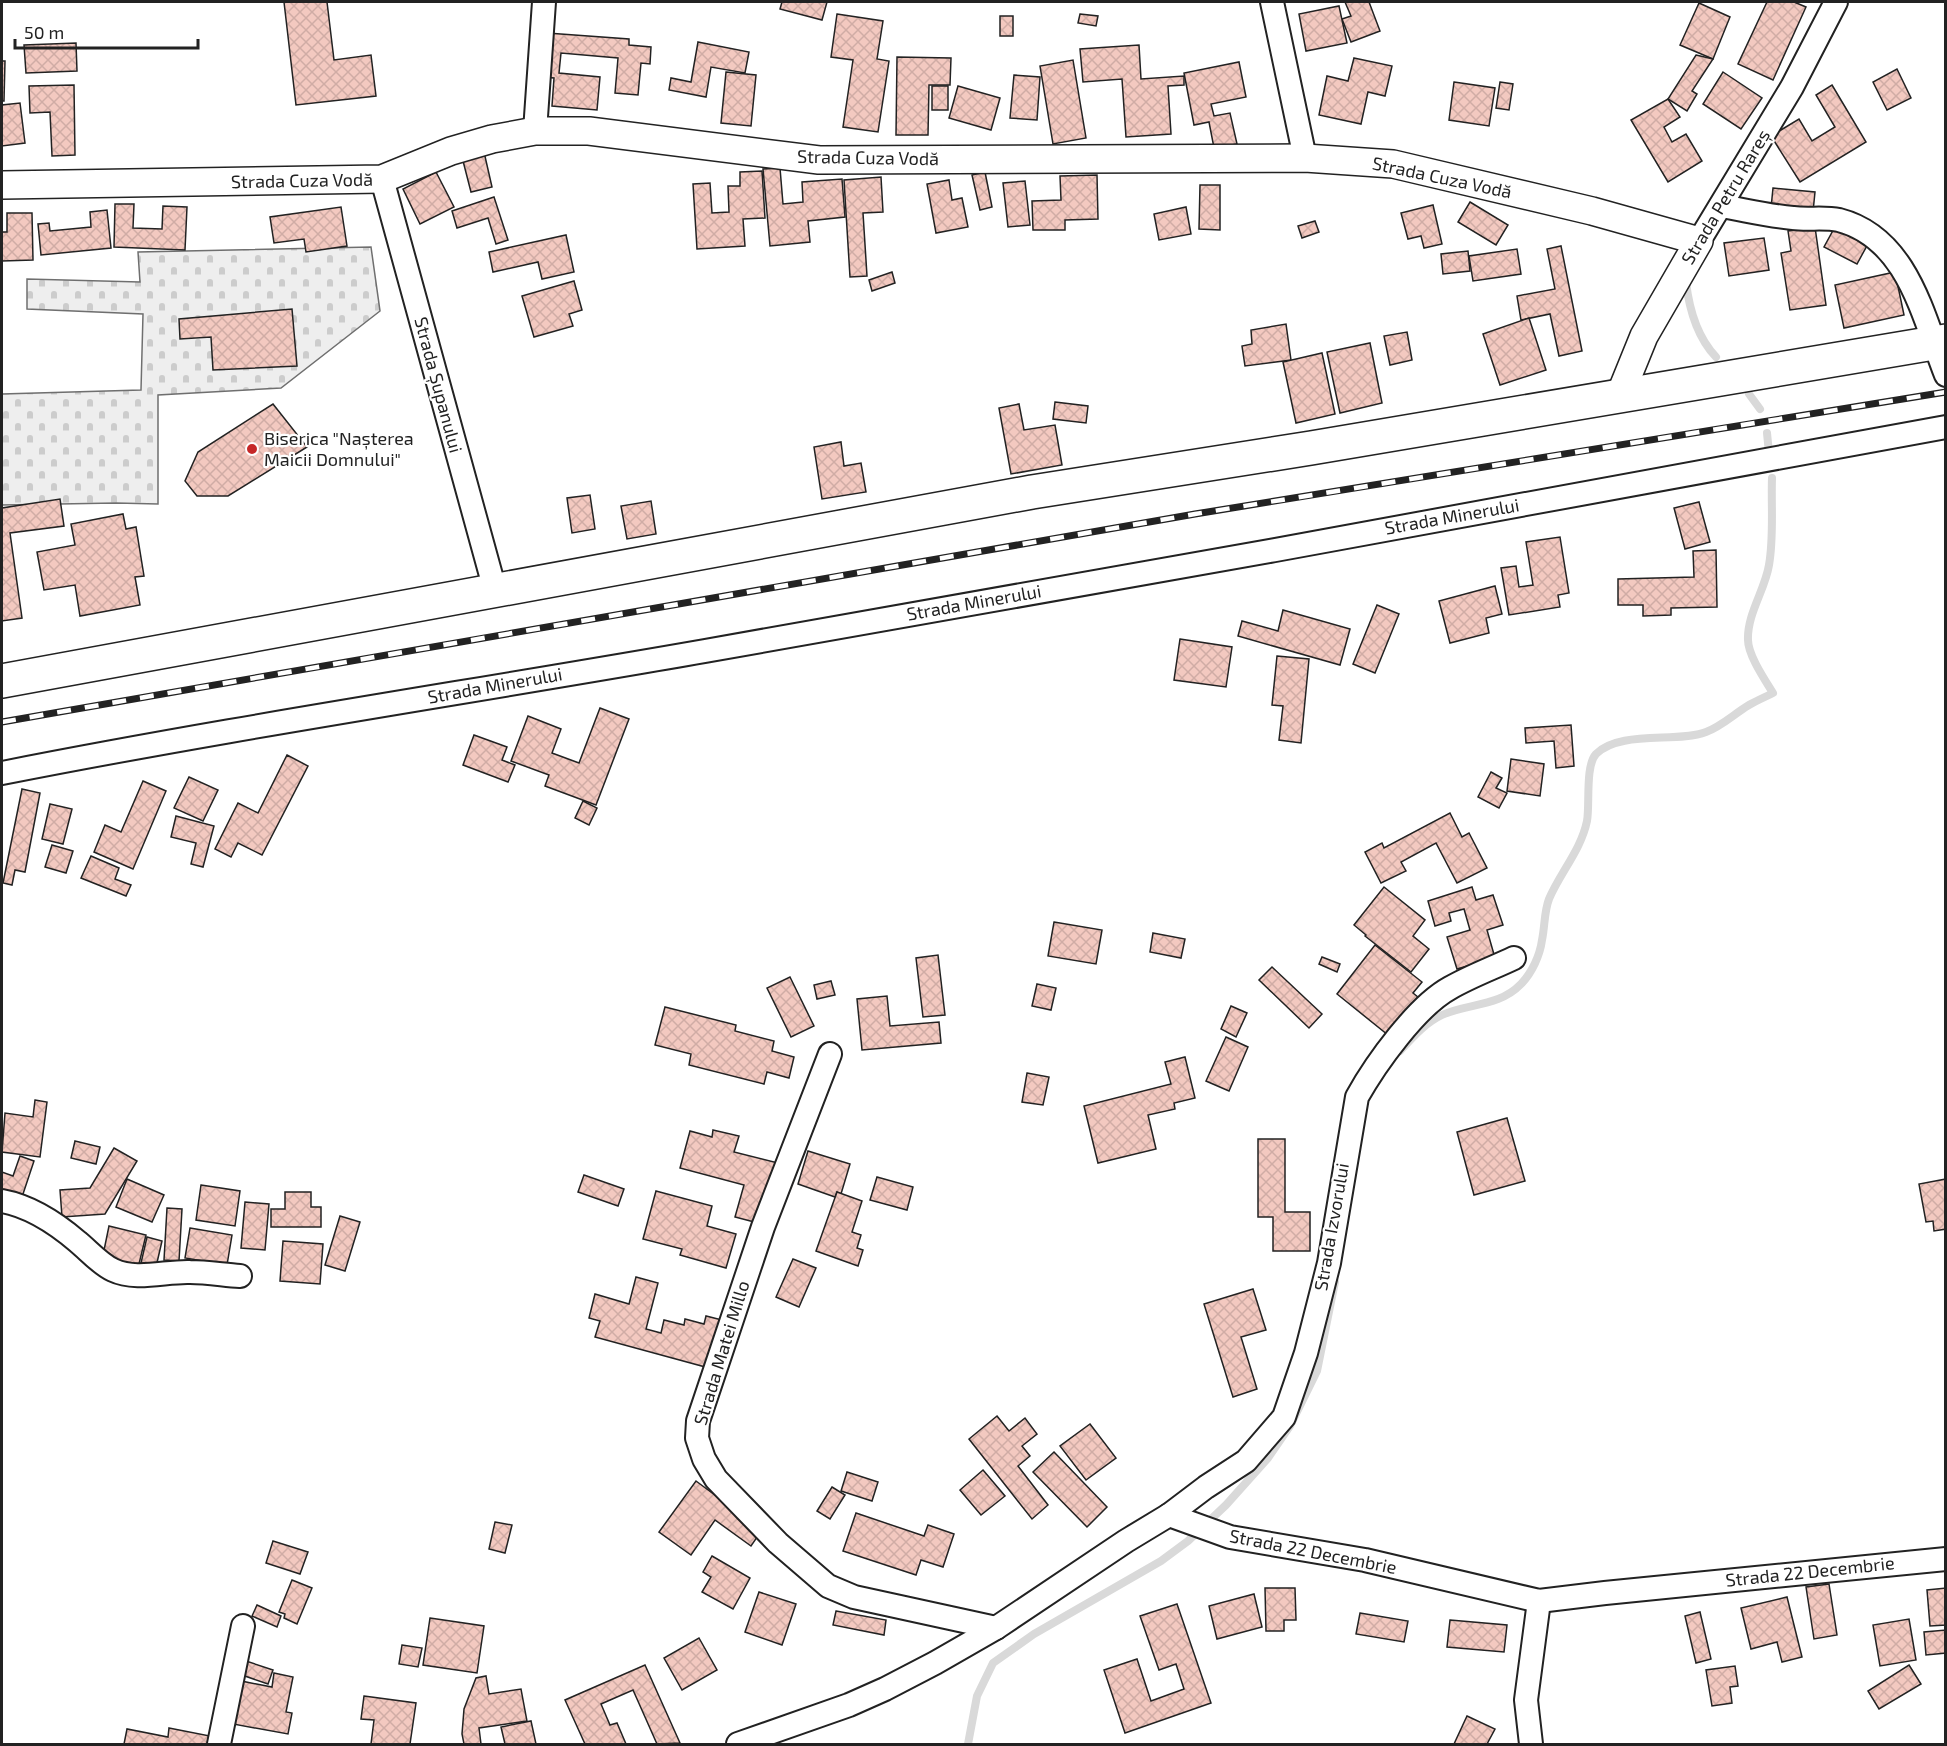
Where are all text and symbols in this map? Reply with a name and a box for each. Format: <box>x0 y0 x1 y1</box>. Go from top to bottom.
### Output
scale bar <box>15 12 198 50</box>
text: 50 m <box>24 21 64 43</box>
street label: Strada Petru Rareș <box>1676 125 1775 268</box>
street label: Strada Cuza Vodă <box>797 145 939 169</box>
street label: Strada Cuza Vodă <box>1370 151 1514 203</box>
street label: Strada Cuza Vodă <box>231 168 373 192</box>
street label: Strada Șupanului <box>409 314 468 455</box>
place label: Biserica "Nașterea Maicii Domnului" <box>264 427 414 470</box>
marker: Biserica "Nașterea Maicii Domnului" <box>245 442 259 456</box>
street label: Strada Minerului <box>1383 493 1521 539</box>
street label: Strada Minerului <box>905 579 1043 625</box>
street label: Strada Minerului <box>426 662 564 708</box>
street label: Strada Izvorului <box>1309 1161 1353 1292</box>
street label: Strada Matei Millo <box>689 1278 753 1428</box>
street label: Strada 22 Decembrie <box>1228 1524 1399 1578</box>
street label: Strada 22 Decembrie <box>1724 1551 1895 1591</box>

